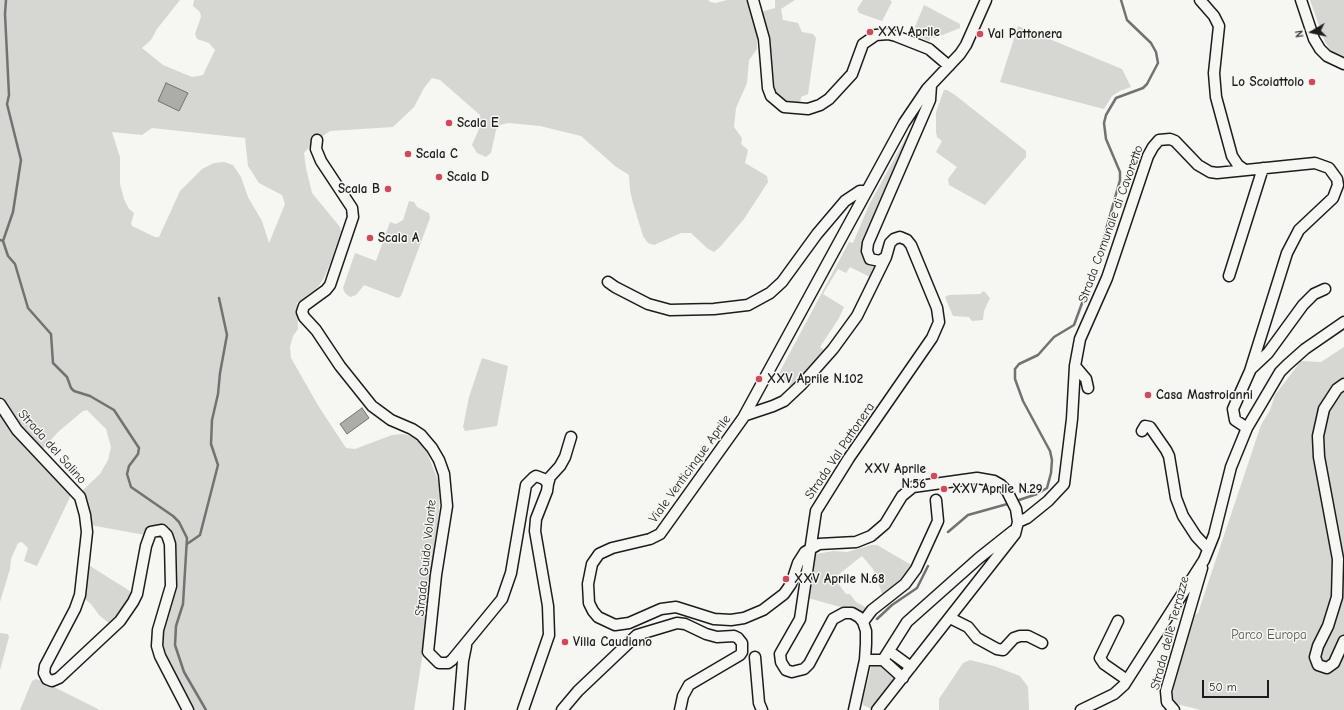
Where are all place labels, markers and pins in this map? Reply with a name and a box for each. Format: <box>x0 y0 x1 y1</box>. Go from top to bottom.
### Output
place label: XXV Aprile <box>878 24 940 40</box>
place label: Val Pattonera <box>988 26 1062 42</box>
marker: XXV Aprile <box>865 27 875 37</box>
marker: Val Pattonera <box>975 29 985 39</box>
place label: Lo Scoiattolo <box>1232 74 1304 90</box>
marker: Lo Scoiattolo <box>1307 77 1317 87</box>
place label: Scala E <box>457 115 499 131</box>
marker: Scala E <box>444 118 454 128</box>
place label: Scala C <box>416 146 458 162</box>
marker: Scala C <box>403 149 413 159</box>
place label: Scala D <box>447 169 489 185</box>
marker: Scala D <box>434 172 444 182</box>
place label: Scala B <box>338 181 380 197</box>
marker: Scala B <box>383 184 393 194</box>
place label: Scala A <box>378 230 419 246</box>
marker: Scala A <box>365 233 375 243</box>
place label: XXV Aprile N.102 <box>767 371 863 387</box>
marker: XXV Aprile N.102 <box>754 374 764 384</box>
place label: Casa Mastroianni <box>1156 387 1253 403</box>
marker: Casa Mastroianni <box>1143 390 1153 400</box>
place label: XXV Aprile N.56 <box>864 461 926 492</box>
marker: XXV Aprile N.56 <box>929 471 939 481</box>
place label: XXV Aprile N.29 <box>952 481 1043 497</box>
marker: XXV Aprile N.29 <box>939 484 949 494</box>
place label: XXV Aprile N.68 <box>794 571 885 587</box>
marker: XXV Aprile N.68 <box>781 574 791 584</box>
place label: Villa Caudiano <box>573 634 652 650</box>
marker: Villa Caudiano <box>560 637 570 647</box>

